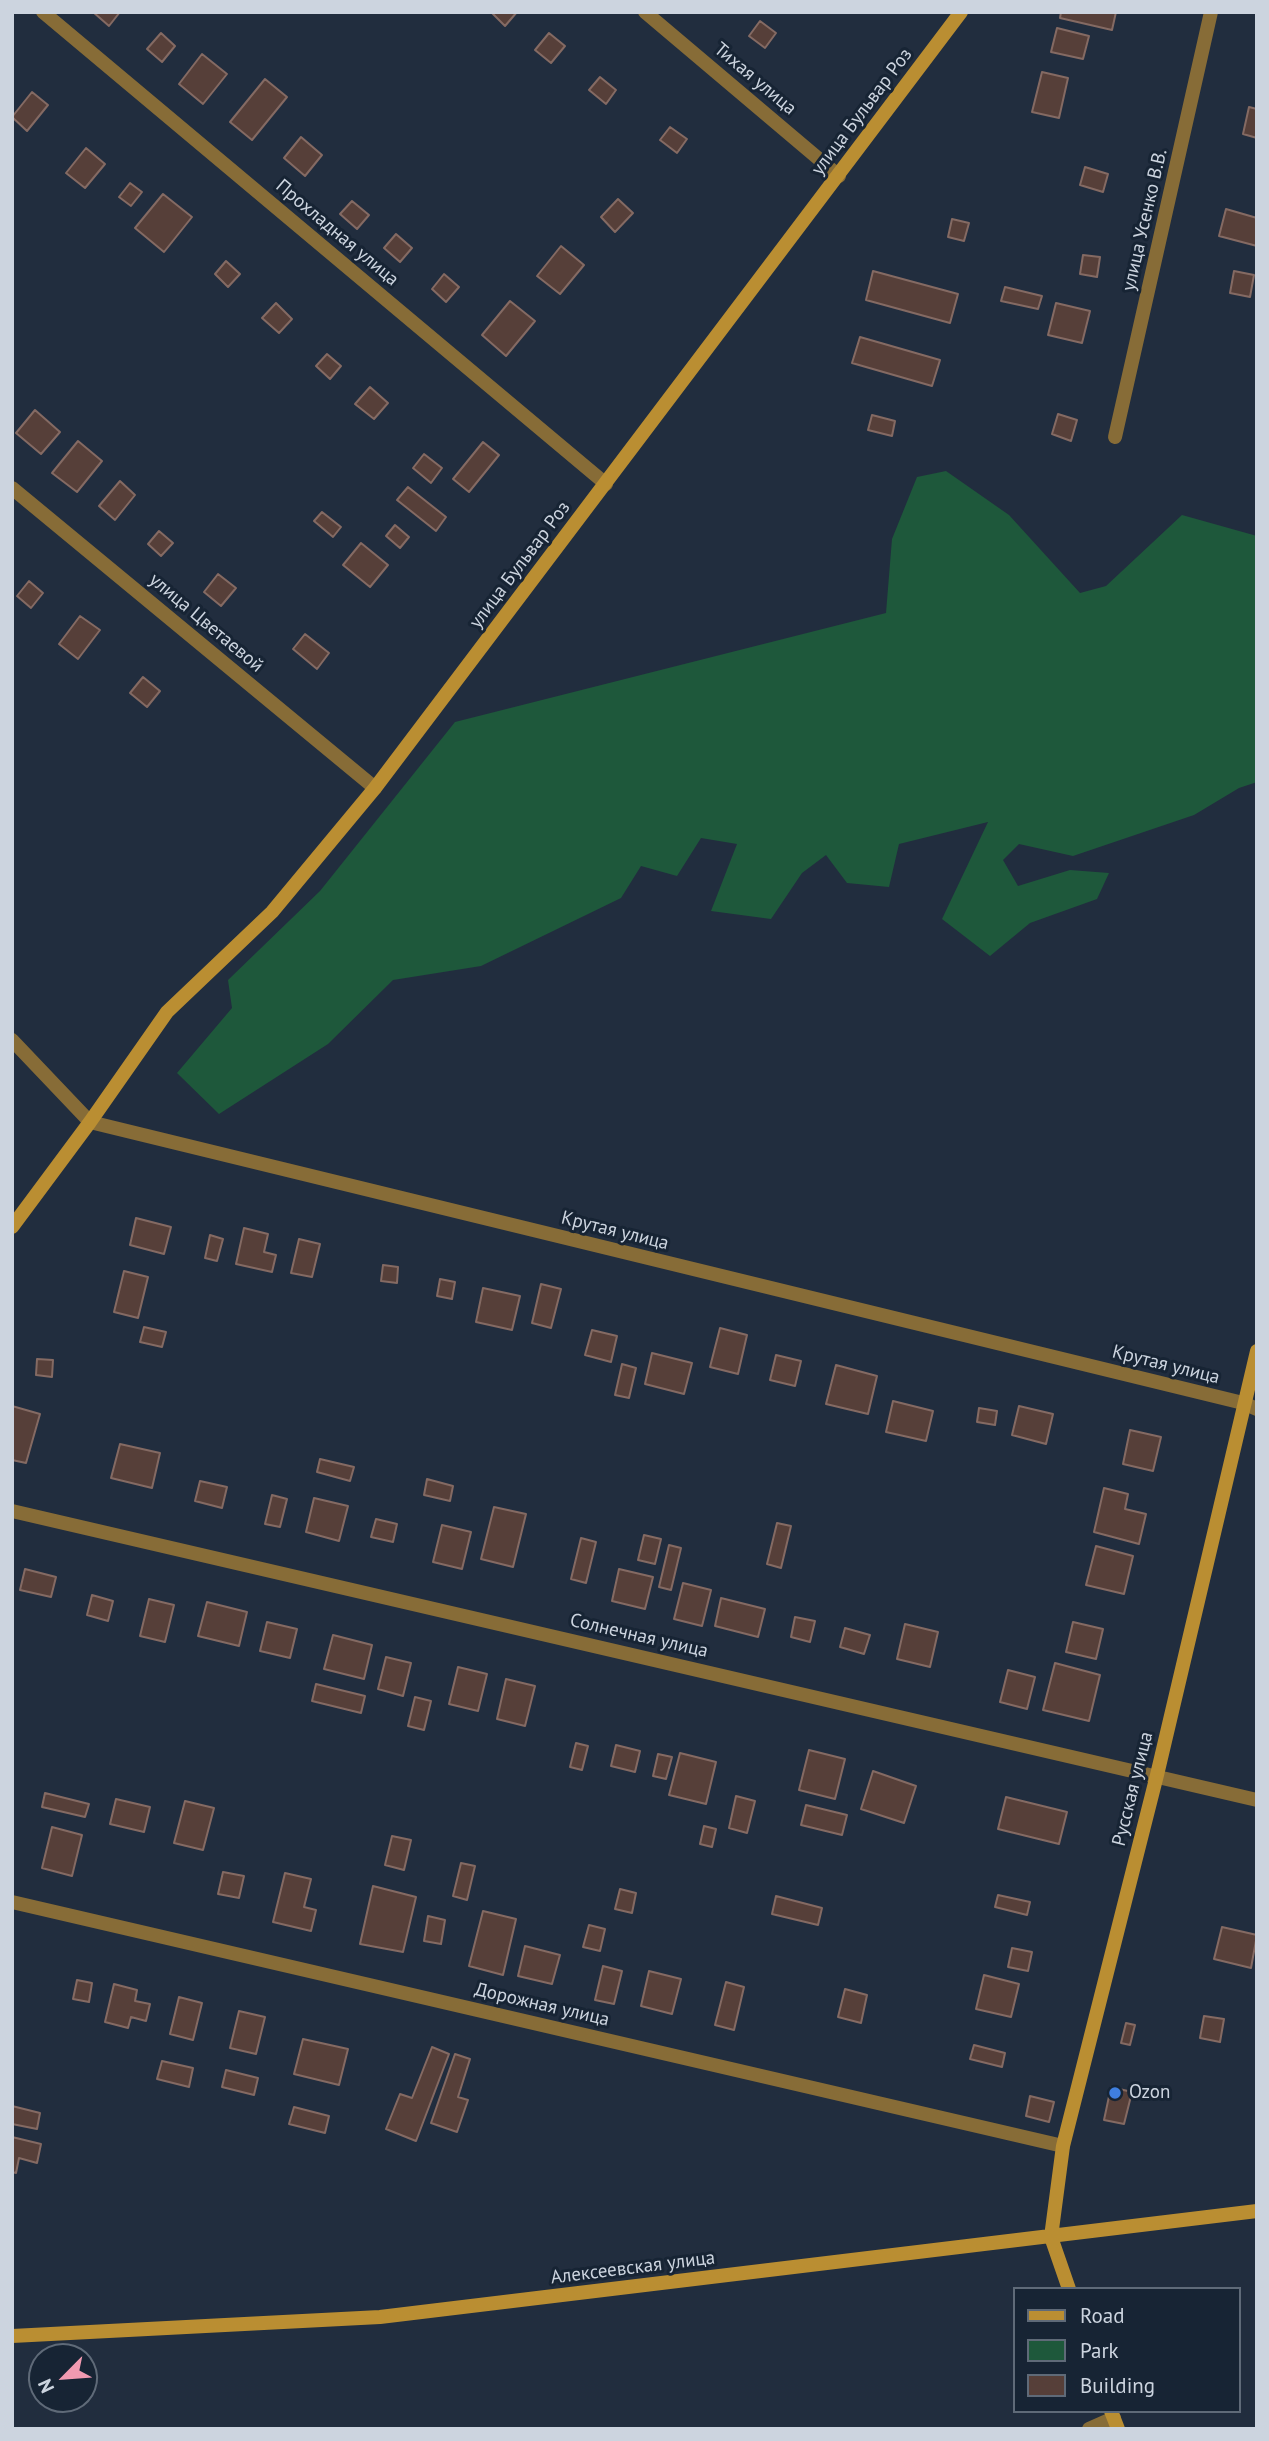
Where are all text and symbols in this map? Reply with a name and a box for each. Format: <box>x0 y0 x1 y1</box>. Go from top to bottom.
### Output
street label: Тихая улица <box>709 38 801 120</box>
street label: улица Бульвар Роз <box>807 44 917 180</box>
street label: улица Усенко В.В. <box>1118 147 1172 293</box>
street label: Прохладная улица <box>271 175 403 291</box>
street label: улица Бульвар Роз <box>465 497 575 633</box>
street label: улица Цветаевой <box>144 569 268 677</box>
street label: Крутая улица <box>559 1207 671 1255</box>
street label: Крутая улица <box>1110 1341 1222 1389</box>
street label: Солнечная улица <box>568 1609 710 1663</box>
street label: Русская улица <box>1108 1729 1158 1849</box>
street label: Дорожная улица <box>472 1978 612 2032</box>
place label: Ozon <box>1129 2082 1170 2104</box>
marker: Ozon <box>1107 2085 1123 2101</box>
street label: Алексеевская улица <box>550 2247 716 2289</box>
legend <box>1014 2287 1241 2413</box>
text: Road <box>1080 2302 1124 2329</box>
text: Park <box>1080 2337 1119 2364</box>
north arrow <box>28 2343 98 2413</box>
text: Building <box>1080 2372 1155 2399</box>
text: N <box>32 2375 59 2397</box>

